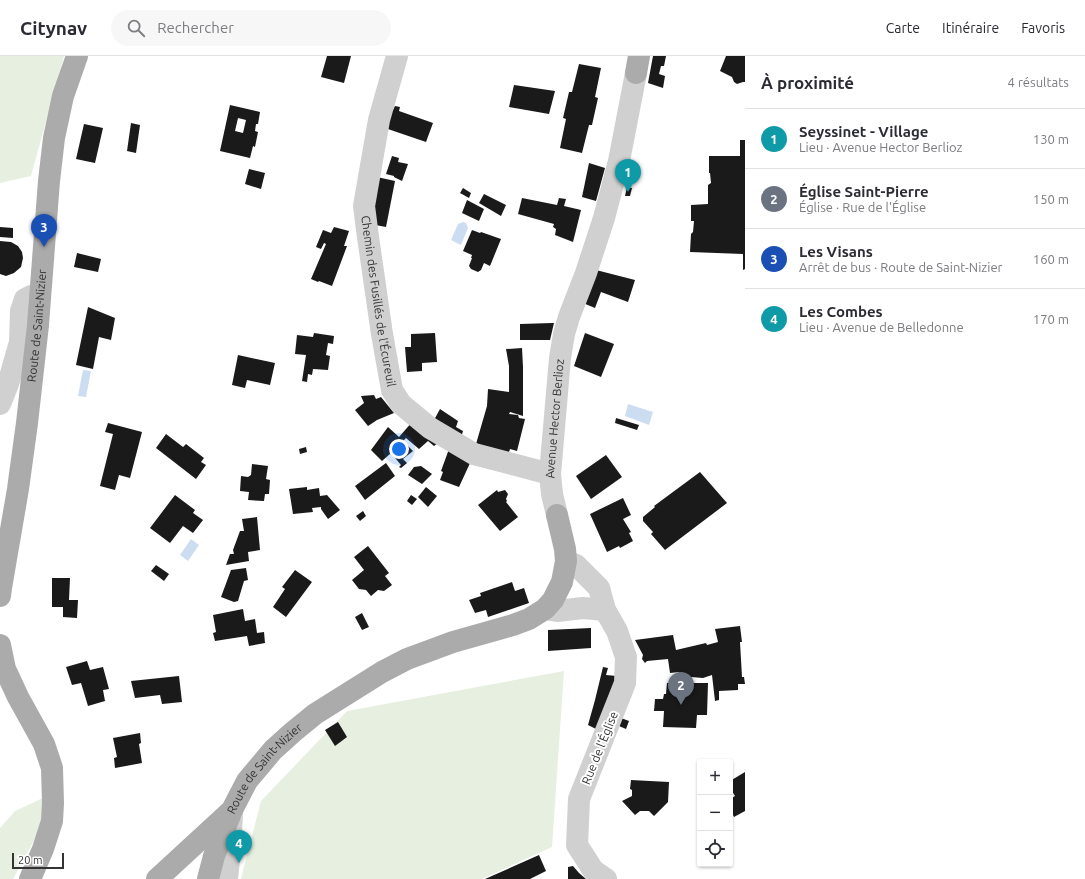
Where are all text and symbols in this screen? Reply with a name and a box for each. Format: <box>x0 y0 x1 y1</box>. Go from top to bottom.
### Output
search box <box>111 10 391 46</box>
text: Citynav <box>20 17 87 39</box>
icon: search <box>125 17 147 39</box>
text: Rechercher <box>157 19 234 36</box>
text: Carte <box>886 20 920 36</box>
text: Itinéraire <box>942 20 999 36</box>
text: Favoris <box>1021 20 1065 36</box>
text: À proximité <box>761 73 854 92</box>
text: 4 résultats <box>1008 75 1069 89</box>
text: Seyssinet - Village <box>799 123 928 140</box>
text: 1 <box>770 132 778 146</box>
text: 130 m <box>1033 132 1069 146</box>
text: Lieu · Avenue Hector Berlioz <box>799 140 963 154</box>
pin: 1 <box>615 159 641 192</box>
text: Église Saint-Pierre <box>799 183 929 200</box>
text: 2 <box>770 192 778 206</box>
text: 150 m <box>1033 192 1069 206</box>
text: Église · Rue de l'Église <box>799 200 926 214</box>
pin: 3 <box>31 214 57 247</box>
street label: Chemin des Fusillés de l'Écureuil <box>359 215 398 388</box>
text: Les Visans <box>799 243 873 260</box>
text: 3 <box>770 252 778 266</box>
text: 160 m <box>1033 252 1069 266</box>
text: Arrêt de bus · Route de Saint-Nizier <box>799 260 1003 274</box>
street label: Route de Saint-Nizier <box>25 268 48 383</box>
text: Les Combes <box>799 303 883 320</box>
text: 4 <box>770 312 778 326</box>
text: 170 m <box>1033 312 1069 326</box>
text: Lieu · Avenue de Belledonne <box>799 320 964 334</box>
street label: Avenue Hector Berlioz <box>543 358 566 479</box>
your location <box>389 439 409 459</box>
pin: 2 <box>668 672 694 705</box>
street label: Rue de l'Église <box>579 709 620 786</box>
street label: Route de Saint-Nizier <box>224 720 305 816</box>
map controls <box>697 759 733 867</box>
button: + <box>697 759 733 795</box>
button: − <box>697 795 733 831</box>
pin: 4 <box>226 830 252 863</box>
button: locate <box>697 831 733 867</box>
scale bar <box>12 851 64 870</box>
text: 20 m <box>18 854 42 866</box>

